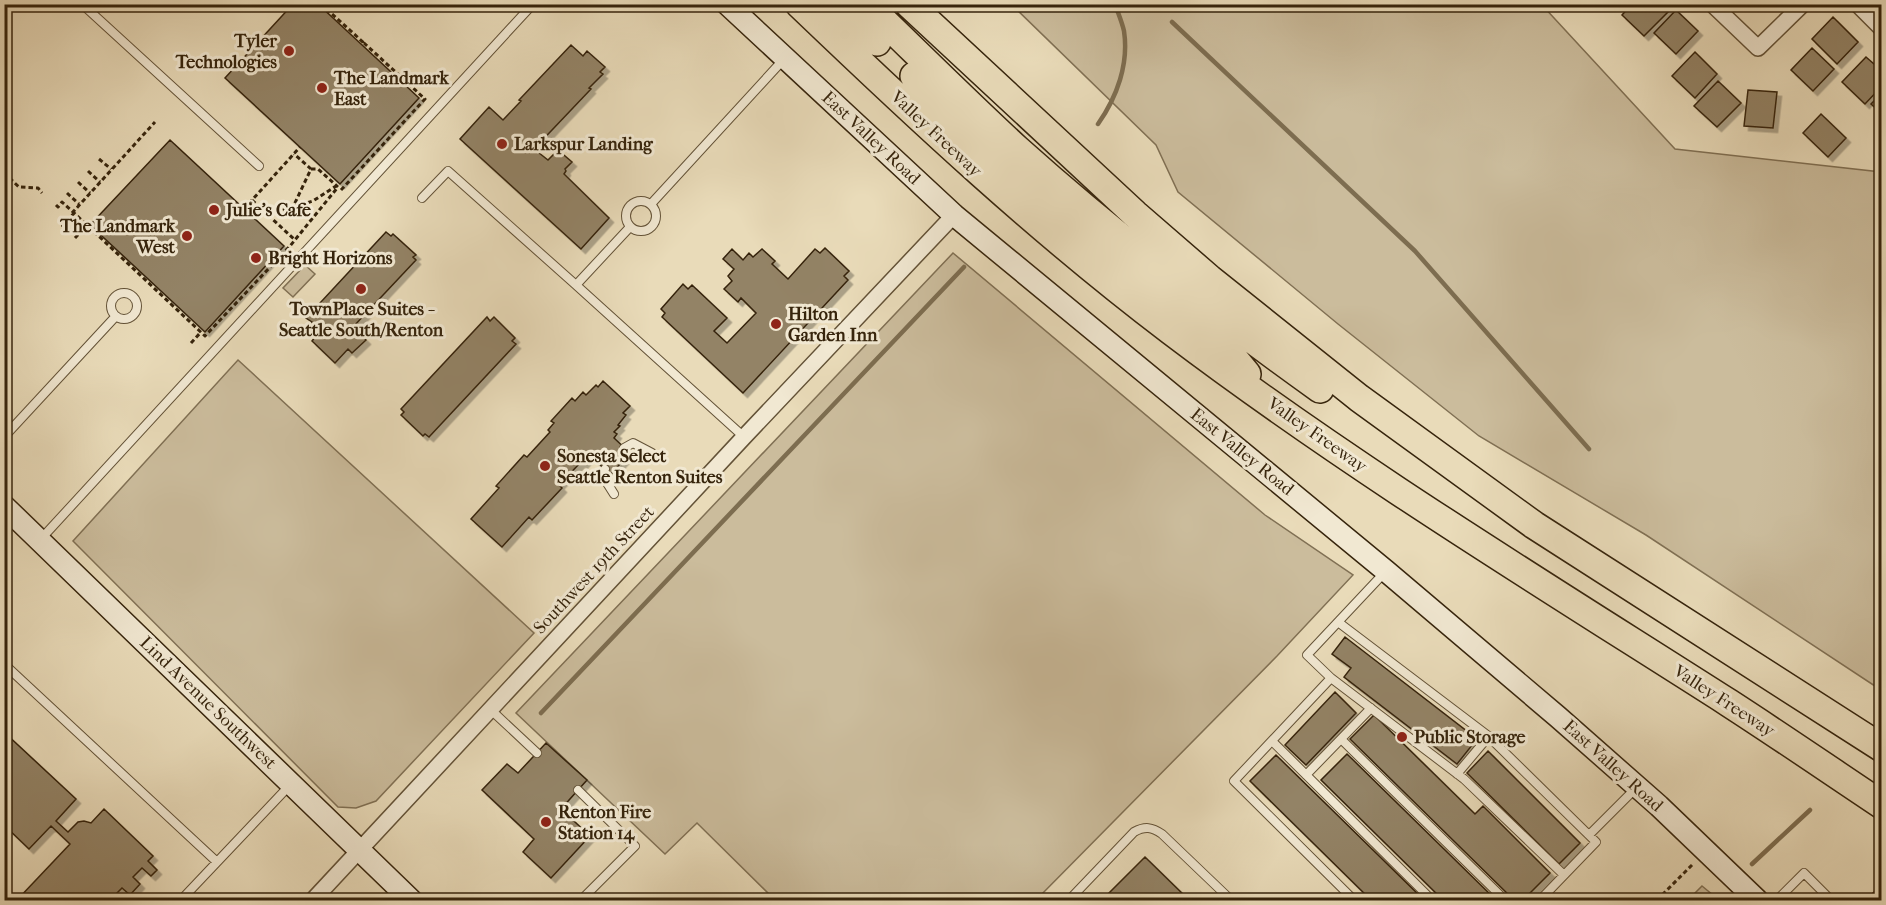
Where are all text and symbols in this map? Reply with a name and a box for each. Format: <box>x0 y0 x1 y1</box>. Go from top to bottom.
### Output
place label: Tyler Technologies <box>175 31 277 73</box>
marker: Tyler Technologies <box>282 44 296 58</box>
place label: The Landmark East <box>333 68 449 110</box>
marker: The Landmark East <box>315 81 329 95</box>
street label: Valley Freeway <box>886 86 987 182</box>
street label: East Valley Road <box>817 87 925 189</box>
place label: Larkspur Landing <box>514 134 654 155</box>
marker: Larkspur Landing <box>495 137 509 151</box>
place label: Julie's Cafe <box>224 200 311 221</box>
marker: Julie's Cafe <box>207 203 221 217</box>
place label: The Landmark West <box>59 216 176 258</box>
marker: The Landmark West <box>180 229 194 243</box>
place label: Bright Horizons <box>268 248 393 269</box>
marker: Bright Horizons <box>249 251 263 265</box>
marker: TownPlace Suites - Seattle South/Renton <box>354 282 368 296</box>
place label: TownPlace Suites - Seattle South/Renton <box>279 299 444 341</box>
place label: Hilton Garden Inn <box>788 304 878 346</box>
marker: Hilton Garden Inn <box>769 317 783 331</box>
street label: Valley Freeway <box>1262 392 1372 478</box>
street label: East Valley Road <box>1186 404 1298 500</box>
place label: Sonesta Select Seattle Renton Suites <box>557 446 723 488</box>
marker: Sonesta Select Seattle Renton Suites <box>538 459 552 473</box>
street label: Southwest 19th Street <box>529 501 659 638</box>
street label: Lind Avenue Southwest <box>135 632 281 774</box>
street label: Valley Freeway <box>1669 660 1780 742</box>
street label: East Valley Road <box>1559 716 1667 816</box>
place label: Public Storage <box>1414 727 1526 748</box>
marker: Public Storage <box>1395 730 1409 744</box>
place label: Renton Fire Station 14 <box>558 802 651 844</box>
marker: Renton Fire Station 14 <box>539 815 553 829</box>

